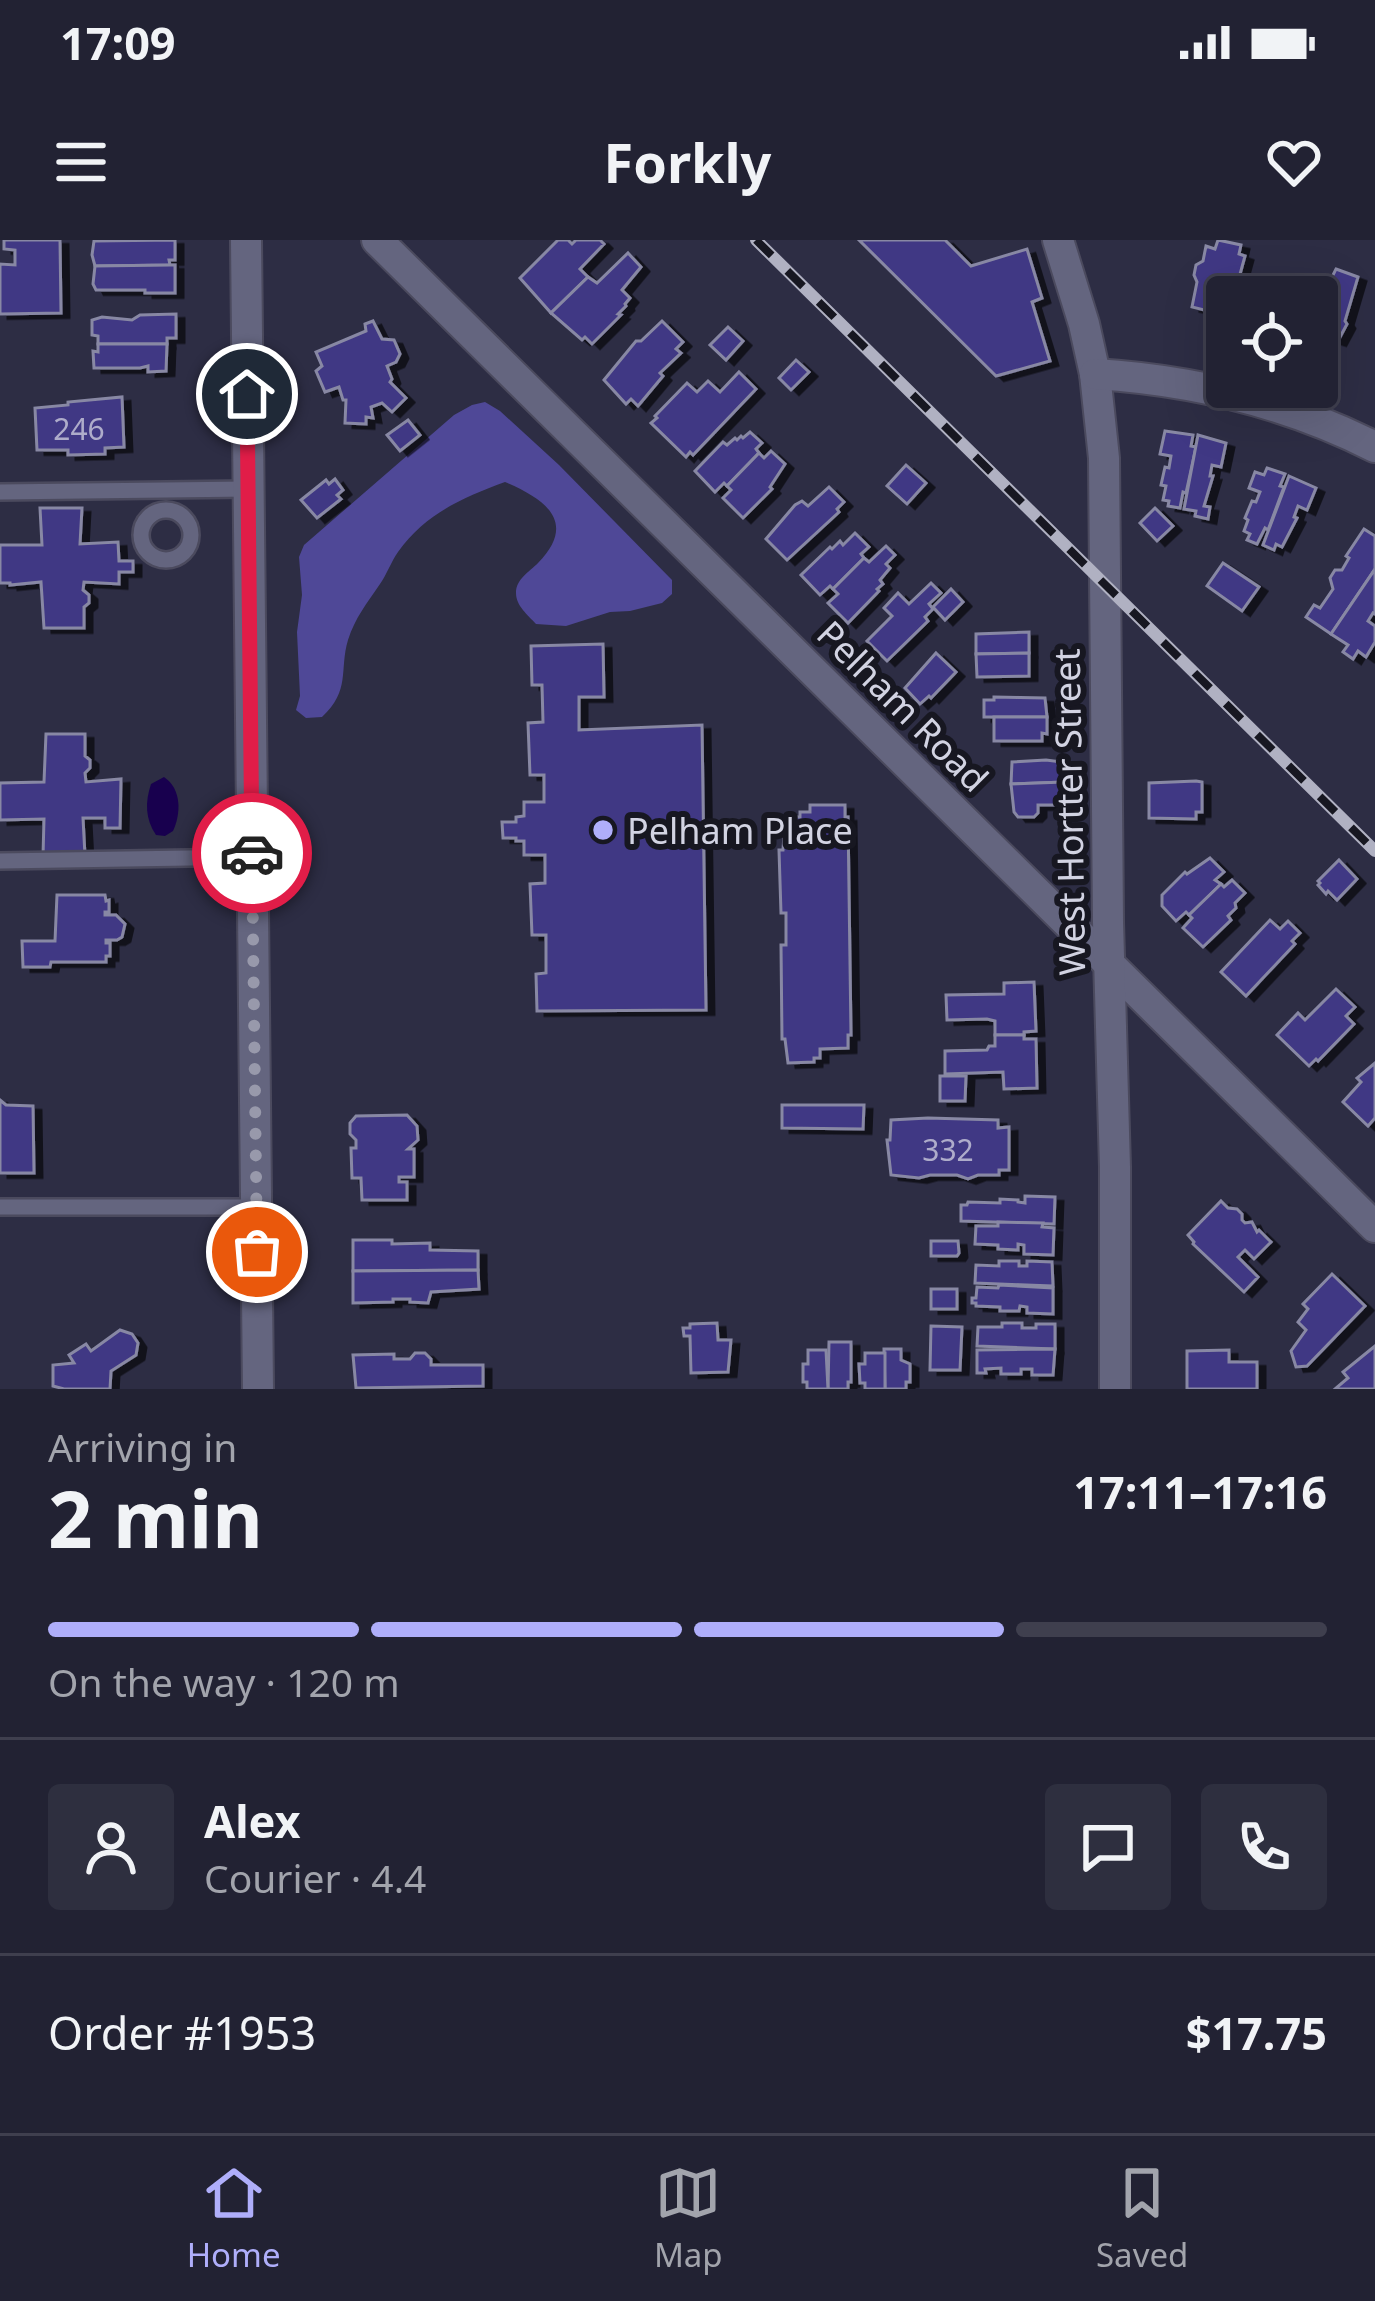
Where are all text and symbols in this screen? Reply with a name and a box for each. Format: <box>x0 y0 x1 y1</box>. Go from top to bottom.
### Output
text: 17:09 <box>60 12 176 73</box>
text: Forkly <box>604 125 771 199</box>
icon: menu <box>48 129 114 195</box>
icon: heart <box>1261 129 1327 195</box>
map controls <box>1206 276 1338 408</box>
button: locate <box>1206 276 1338 408</box>
pin <box>196 343 298 445</box>
icon: home <box>214 361 280 427</box>
house number: 246 <box>53 408 105 449</box>
street label: Pelham Road <box>807 610 999 802</box>
street label: West Hortter Street <box>1042 648 1096 976</box>
courier <box>192 793 312 913</box>
place label: Pelham Place <box>627 806 853 855</box>
marker: Pelham Place <box>590 817 616 843</box>
icon: car <box>219 820 285 886</box>
house number: 332 <box>922 1129 974 1170</box>
pin <box>206 1201 308 1303</box>
icon: bag <box>224 1219 290 1285</box>
text: Arriving in <box>48 1420 237 1473</box>
text: 17:11–17:16 <box>1073 1461 1327 1522</box>
text: 2 min <box>48 1465 263 1571</box>
text: On the way · 120 m <box>48 1655 400 1708</box>
button: person <box>48 1784 174 1910</box>
button: chat <box>1045 1784 1171 1910</box>
button: phone <box>1201 1784 1327 1910</box>
text: Alex <box>204 1790 301 1851</box>
text: Courier · 4.4 <box>204 1851 426 1904</box>
text: Order #1953 <box>48 2002 316 2063</box>
text: $17.75 <box>1186 2002 1327 2063</box>
tab: Home <box>187 2160 281 2277</box>
tab: Map <box>654 2160 723 2277</box>
tab: Saved <box>1096 2160 1188 2277</box>

